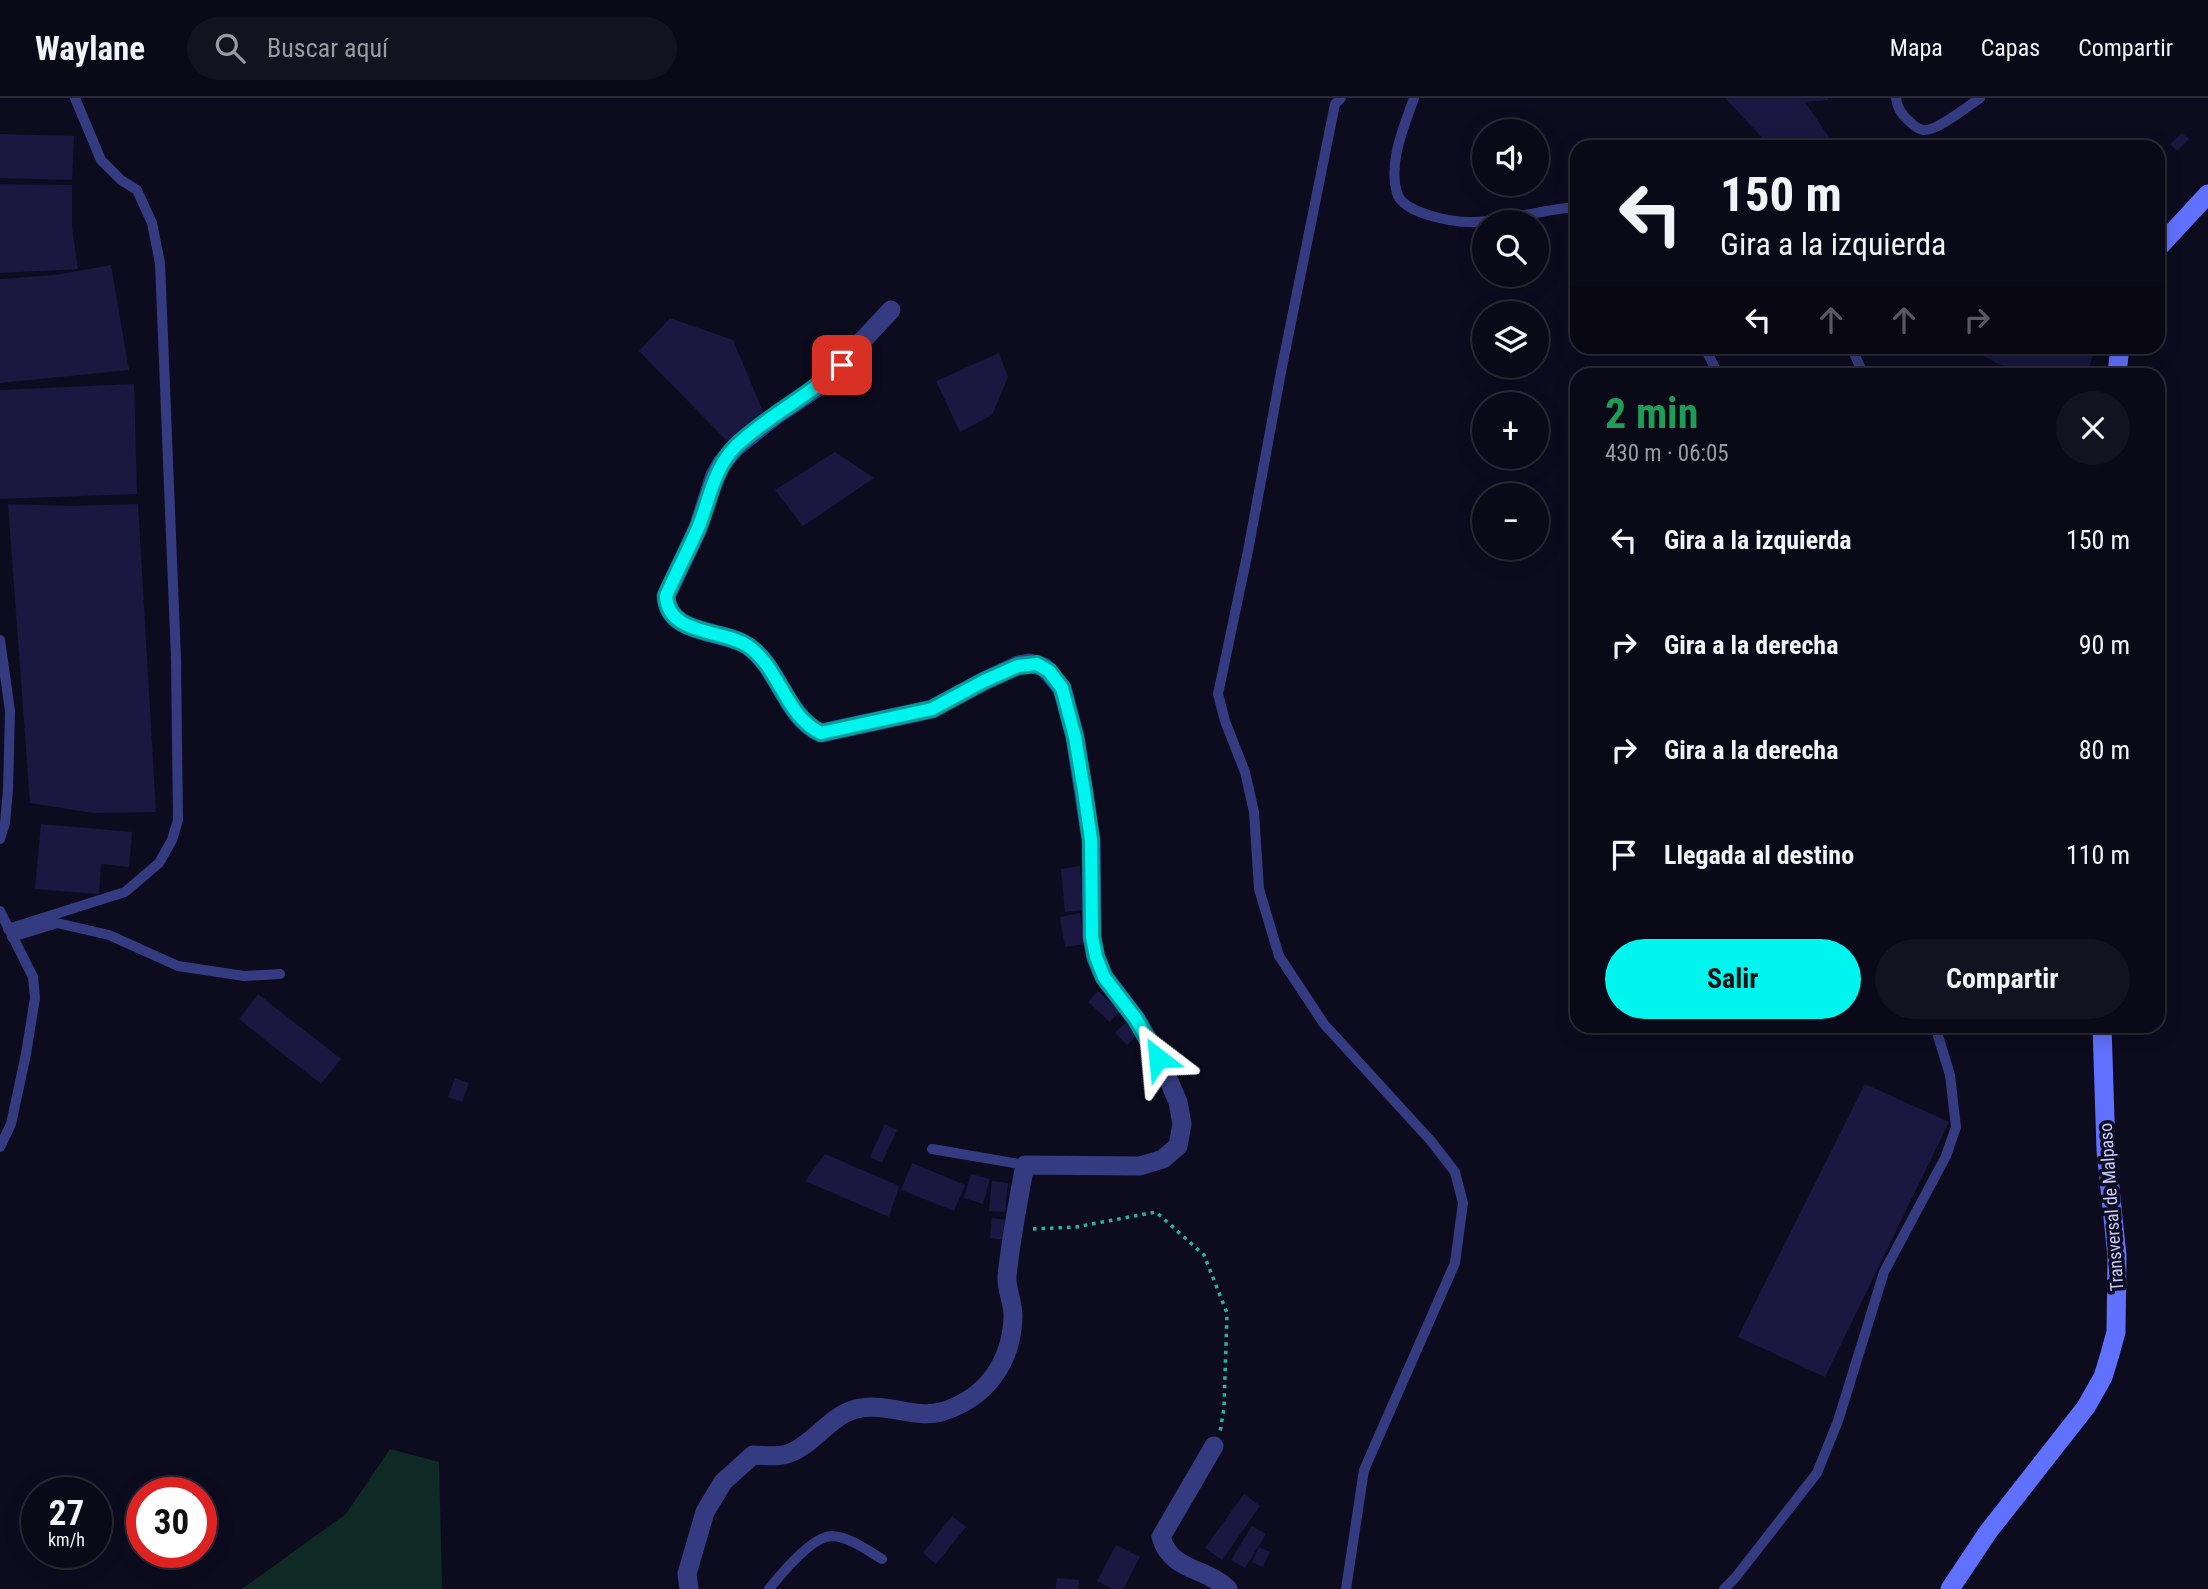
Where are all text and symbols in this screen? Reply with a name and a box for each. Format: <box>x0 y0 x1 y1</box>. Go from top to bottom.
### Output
search box <box>187 17 677 80</box>
text: Waylane <box>35 29 145 68</box>
icon: search <box>211 29 249 67</box>
text: Buscar aquí <box>267 33 388 63</box>
text: Mapa <box>1890 34 1943 62</box>
text: Capas <box>1981 34 2040 62</box>
text: Compartir <box>2078 34 2173 62</box>
map controls <box>1472 119 1549 560</box>
button: sound <box>1472 119 1549 196</box>
text: 150 m <box>1720 166 1842 223</box>
icon: left <box>1605 168 1696 259</box>
button: search <box>1472 210 1549 287</box>
text: Gira a la izquierda <box>1720 225 1946 263</box>
button: layers <box>1472 301 1549 378</box>
icon: left <box>1739 301 1777 339</box>
icon: ahead <box>1812 301 1850 339</box>
icon: ahead <box>1885 301 1923 339</box>
icon: right <box>1958 301 1996 339</box>
pin <box>812 335 872 395</box>
icon: arrive <box>823 346 861 384</box>
text: 2 min <box>1605 389 1698 438</box>
button: close <box>2056 391 2130 465</box>
button: + <box>1472 392 1549 469</box>
text: 430 m · 06:05 <box>1605 440 1729 467</box>
button: − <box>1472 483 1549 560</box>
icon: left <box>1605 521 1643 559</box>
text: Gira a la izquierda <box>1664 525 1852 555</box>
text: 150 m <box>2066 525 2130 555</box>
icon: right <box>1605 626 1643 664</box>
text: Gira a la derecha <box>1664 630 1838 660</box>
text: 90 m <box>2079 630 2130 660</box>
icon: right <box>1605 731 1643 769</box>
text: Gira a la derecha <box>1664 735 1838 765</box>
text: 80 m <box>2079 735 2130 765</box>
icon: arrive <box>1605 836 1643 874</box>
text: Llegada al destino <box>1664 840 1854 870</box>
text: 110 m <box>2066 840 2130 870</box>
button: Salir <box>1605 939 1861 1019</box>
button: Compartir <box>1875 939 2130 1019</box>
position arrow <box>1121 1021 1195 1095</box>
street label: Transversal de Malpaso <box>2095 1122 2127 1292</box>
speed limit sign: 30 <box>126 1477 217 1568</box>
text: 27 <box>49 1493 84 1534</box>
text: km/h <box>48 1529 85 1550</box>

